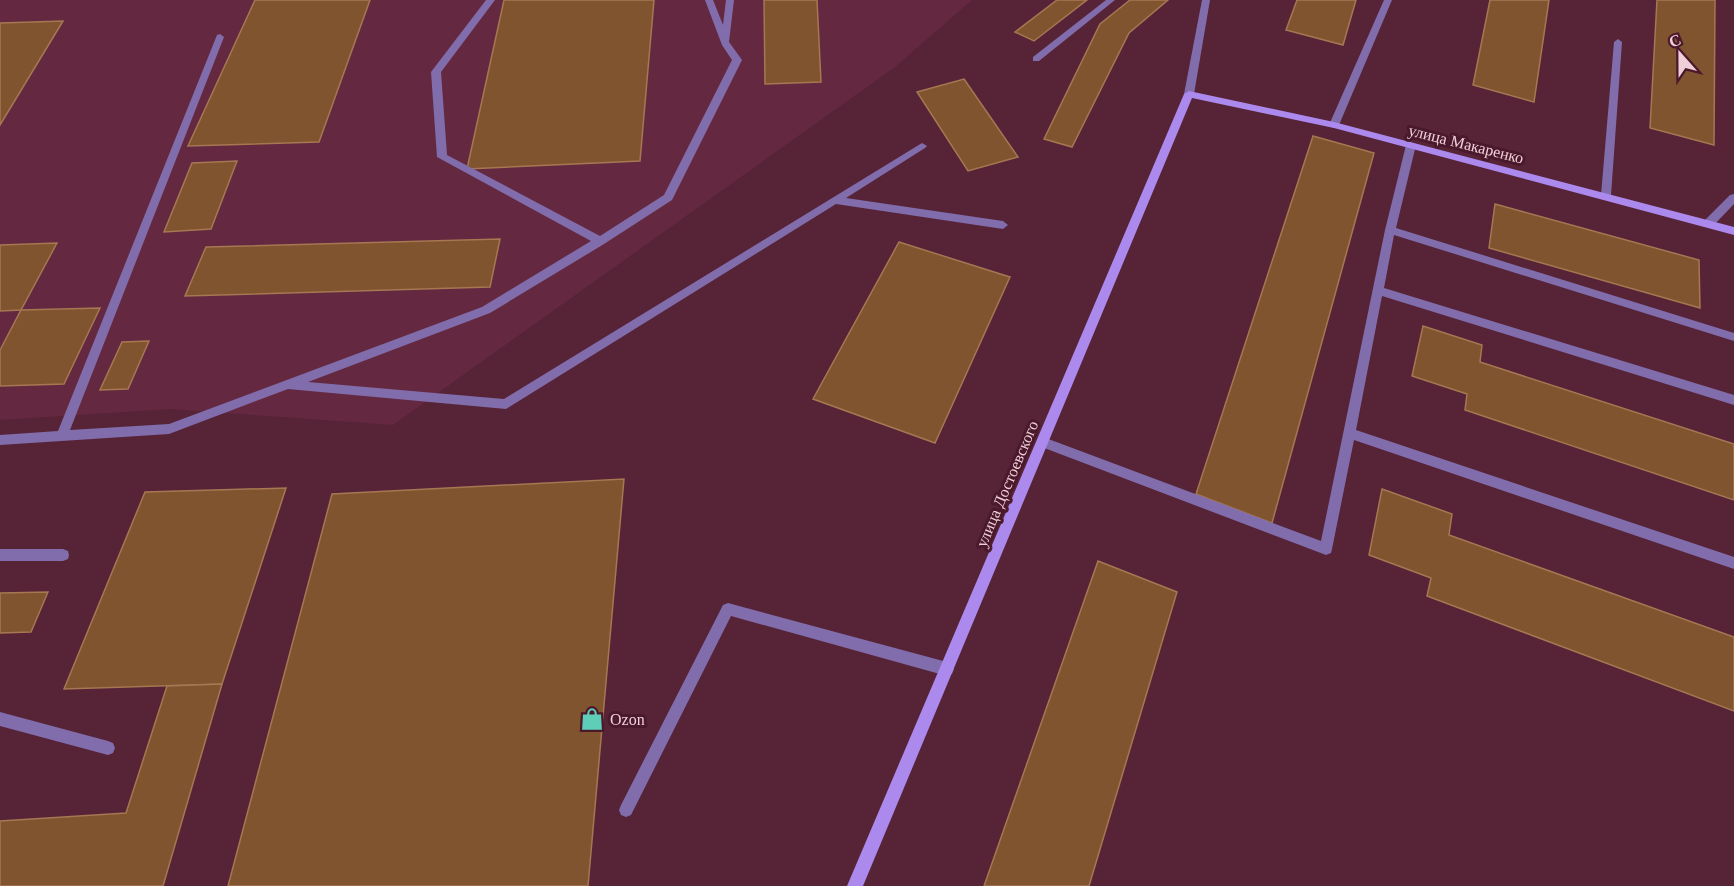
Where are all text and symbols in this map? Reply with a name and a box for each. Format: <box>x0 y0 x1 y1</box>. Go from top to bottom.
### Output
north arrow <box>1650 24 1710 84</box>
text: С <box>1666 30 1683 50</box>
street label: улица Макаренко <box>1406 121 1525 168</box>
street label: улица Достоевского <box>973 418 1042 550</box>
shop icon: Ozon <box>579 706 605 732</box>
place label: Ozon <box>610 711 645 728</box>

